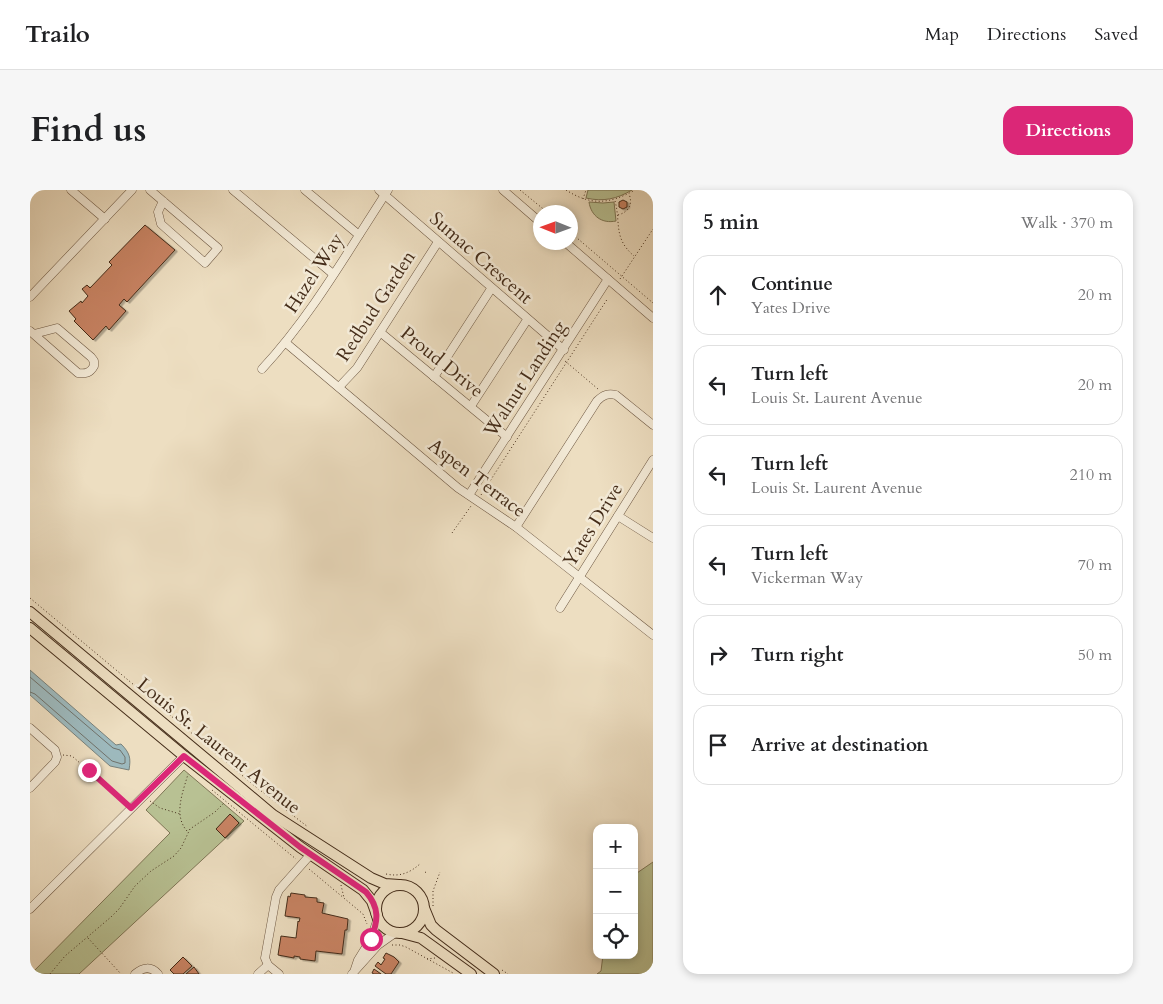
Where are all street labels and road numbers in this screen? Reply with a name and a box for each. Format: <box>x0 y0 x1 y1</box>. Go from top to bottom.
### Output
street label: Sumac Crescent <box>424 206 538 310</box>
street label: Hazel Way <box>278 228 350 318</box>
street label: Redbud Garden <box>330 245 422 367</box>
street label: Walnut Landing <box>477 316 573 443</box>
street label: Proud Drive <box>395 320 489 404</box>
street label: Aspen Terrace <box>423 433 531 523</box>
street label: Yates Drive <box>557 478 629 572</box>
street label: Louis St. Laurent Avenue <box>132 672 306 820</box>

